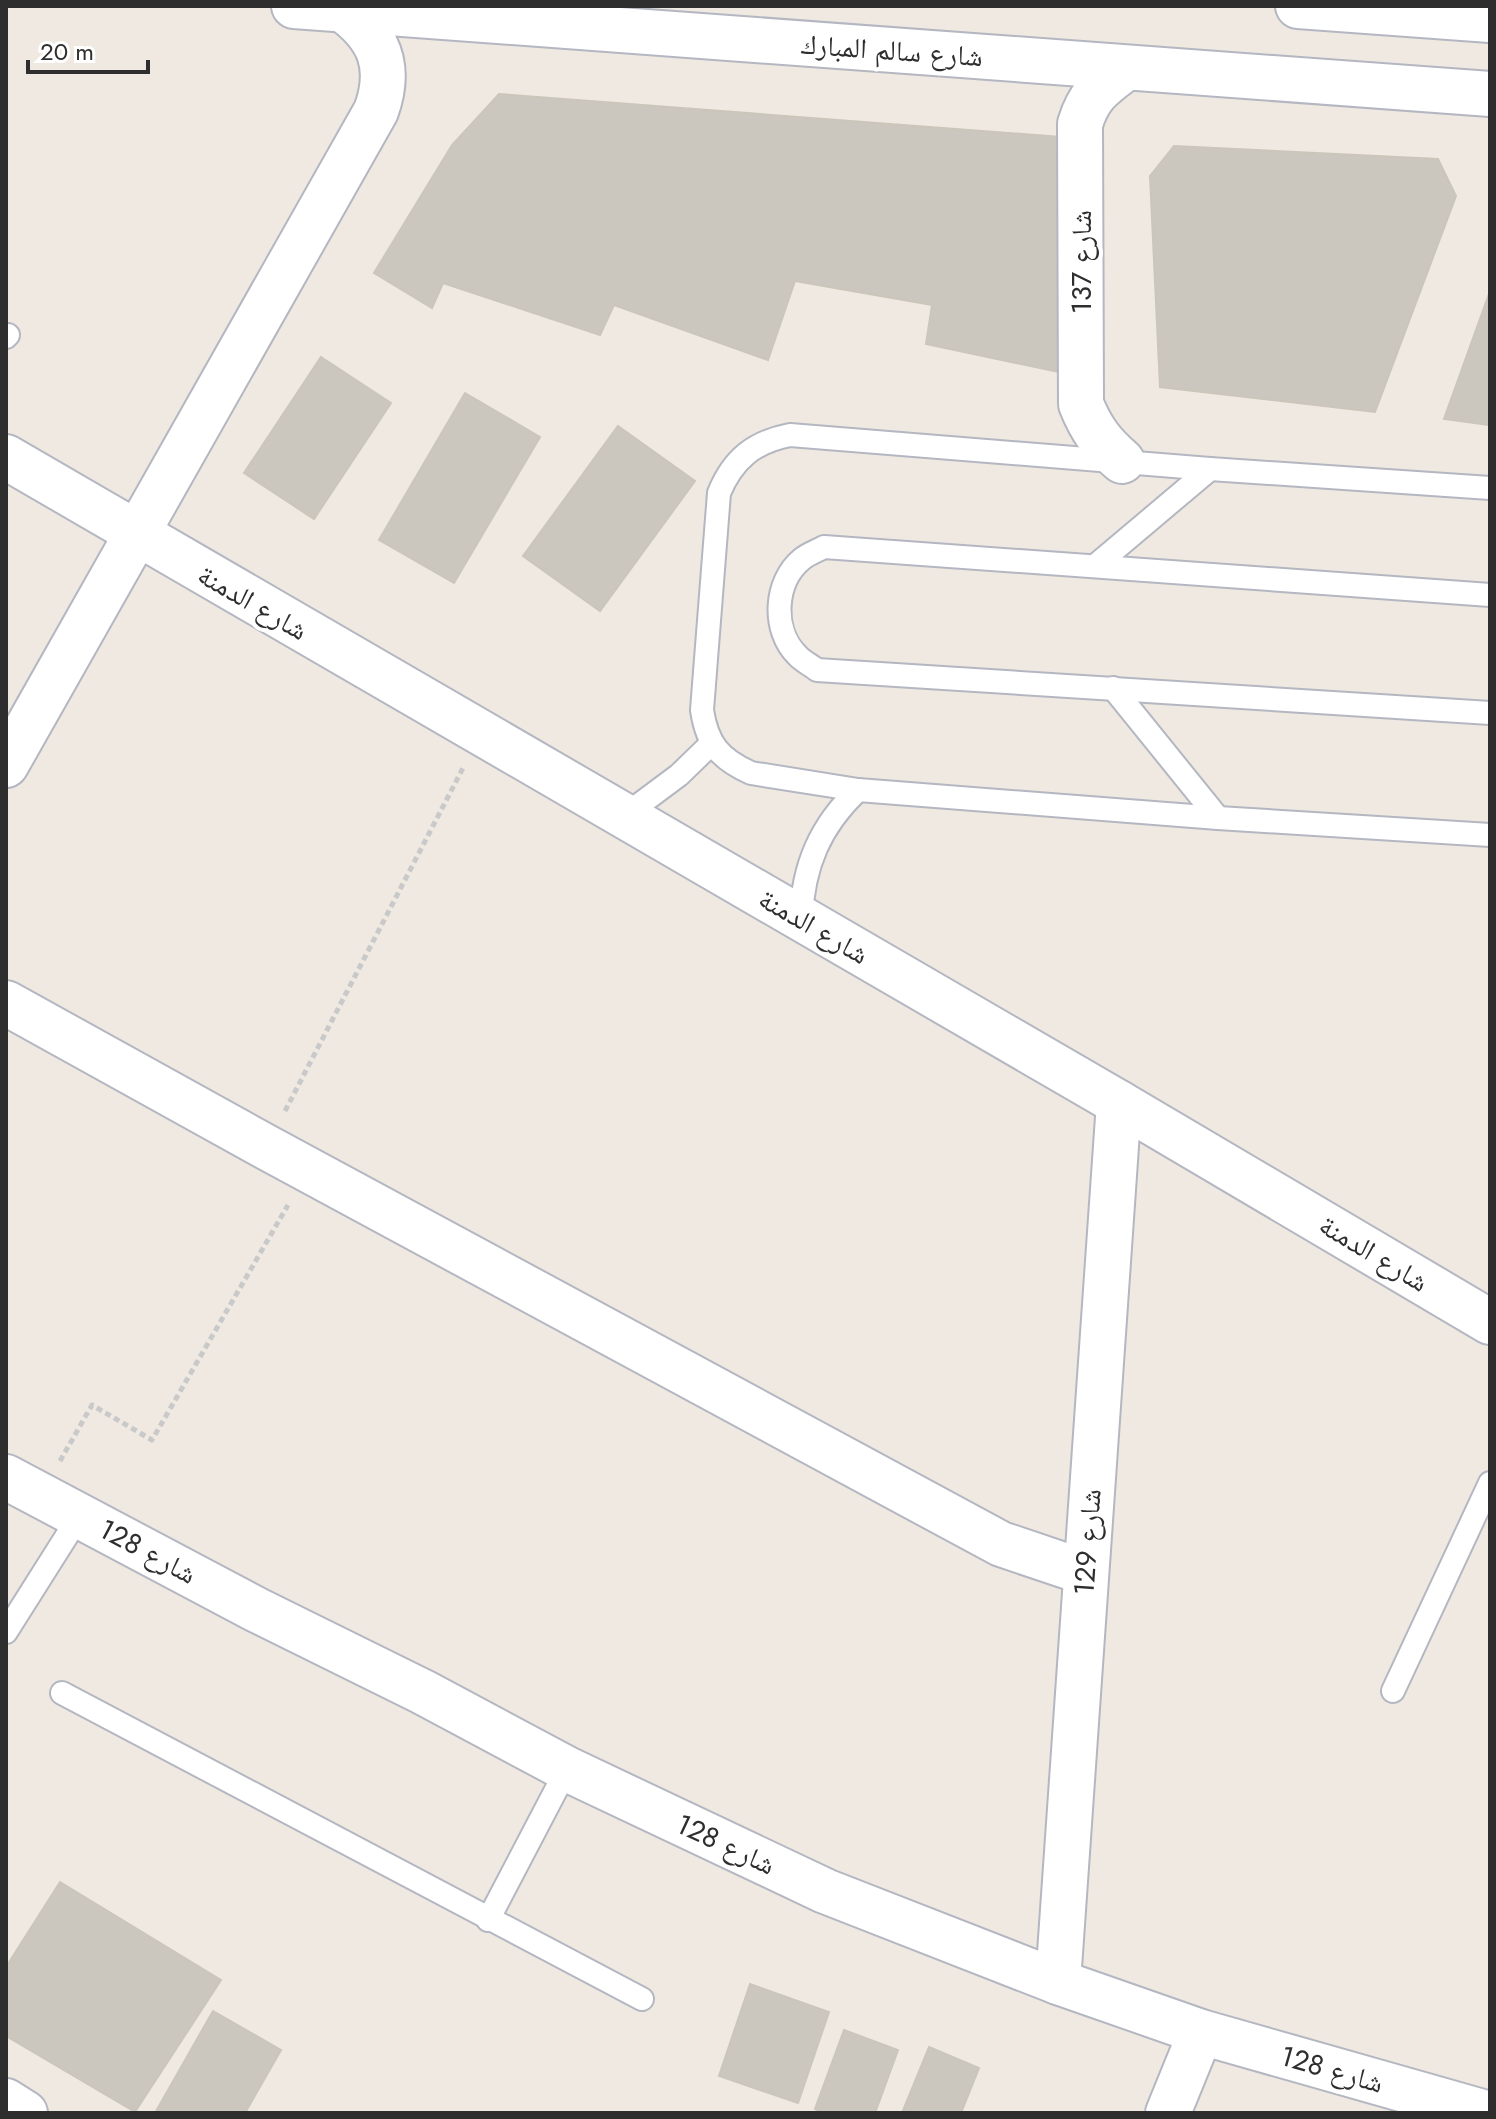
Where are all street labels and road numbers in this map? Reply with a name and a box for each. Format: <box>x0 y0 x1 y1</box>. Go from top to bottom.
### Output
street label: شارع سالم المبارك <box>800 24 984 77</box>
street label: شارع 137 <box>1061 210 1102 314</box>
street label: شارع الدمنة <box>190 554 315 650</box>
street label: شارع الدمنة <box>751 878 876 974</box>
street label: شارع الدمنة <box>1311 1205 1436 1302</box>
street label: شارع 129 <box>1063 1488 1112 1596</box>
street label: شارع 128 <box>92 1509 204 1594</box>
street label: شارع 128 <box>669 1804 782 1885</box>
street label: شارع 128 <box>1276 2035 1388 2104</box>

